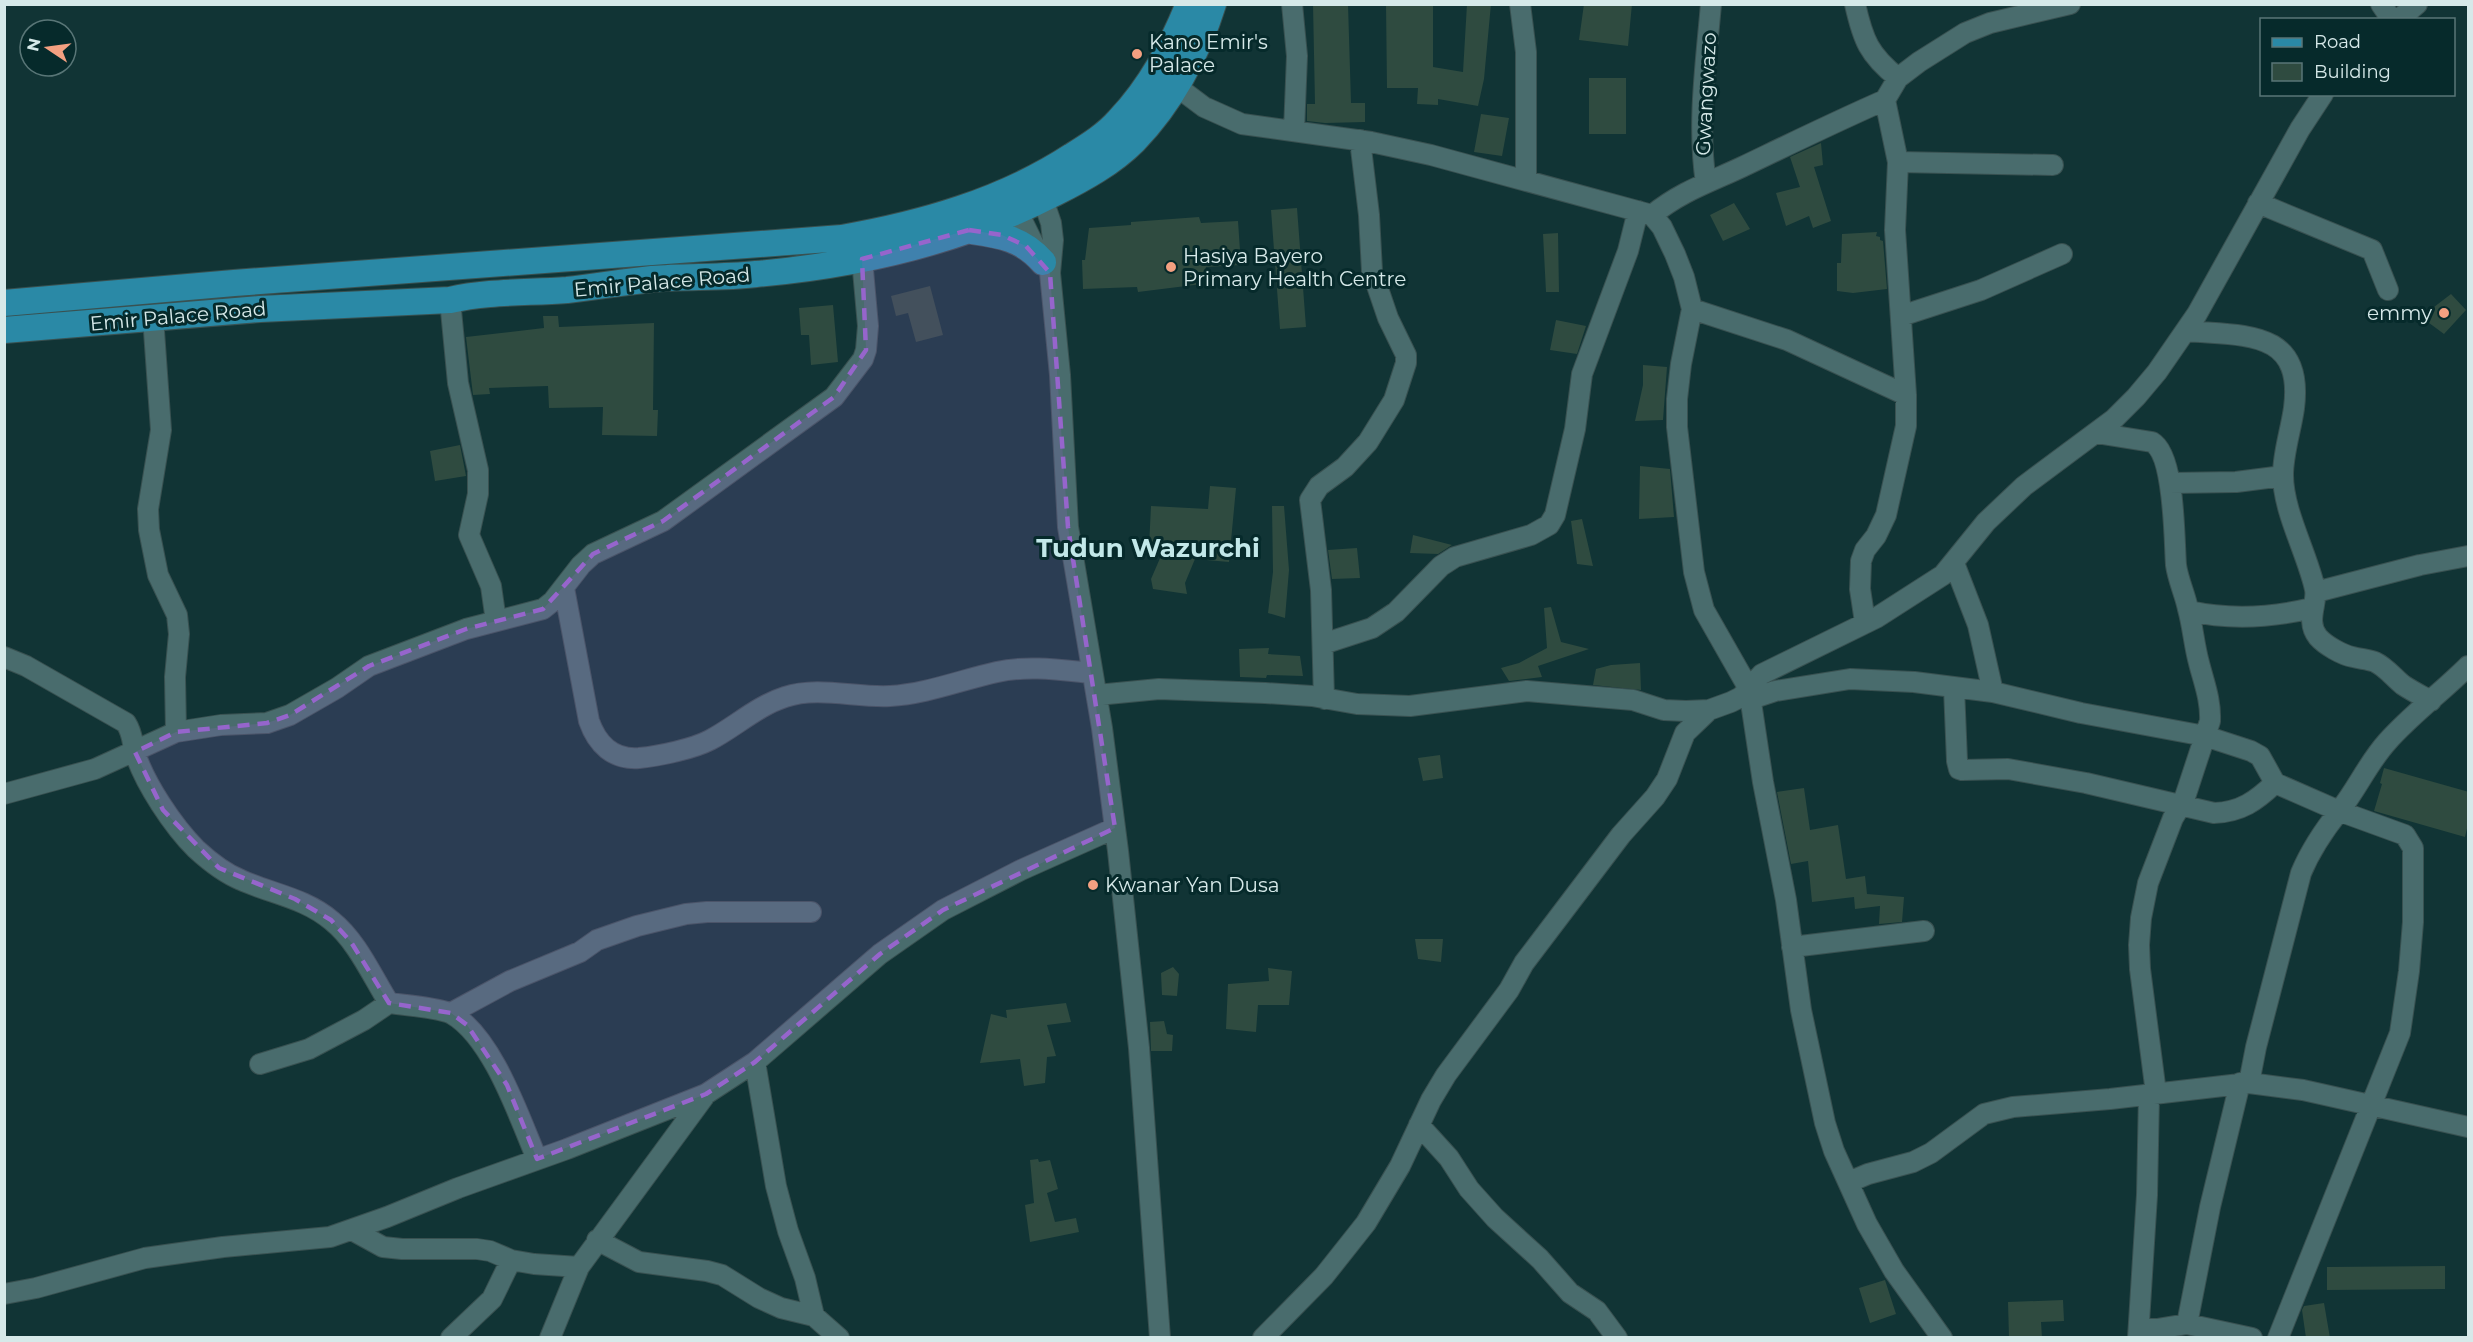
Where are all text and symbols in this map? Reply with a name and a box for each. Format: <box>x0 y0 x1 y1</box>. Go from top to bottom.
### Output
north arrow <box>18 18 78 78</box>
legend <box>2260 18 2455 96</box>
place label: Kano Emir's Palace <box>1149 30 1268 77</box>
text: Road <box>2314 31 2361 53</box>
street label: Gwangwazo <box>1691 32 1721 156</box>
text: N <box>23 36 45 53</box>
marker: Kano Emir's Palace <box>1130 47 1144 61</box>
text: Building <box>2314 61 2391 83</box>
place label: Hasiya Bayero Primary Health Centre <box>1183 244 1406 291</box>
marker: Hasiya Bayero Primary Health Centre <box>1164 260 1178 274</box>
street label: Emir Palace Road <box>573 262 751 302</box>
street label: Emir Palace Road <box>89 296 267 336</box>
place label: emmy <box>2367 301 2432 325</box>
marker: emmy <box>2437 306 2451 320</box>
district label: Tudun Wazurchi <box>1036 532 1260 564</box>
place label: Kwanar Yan Dusa <box>1105 873 1280 897</box>
marker: Kwanar Yan Dusa <box>1086 878 1100 892</box>

